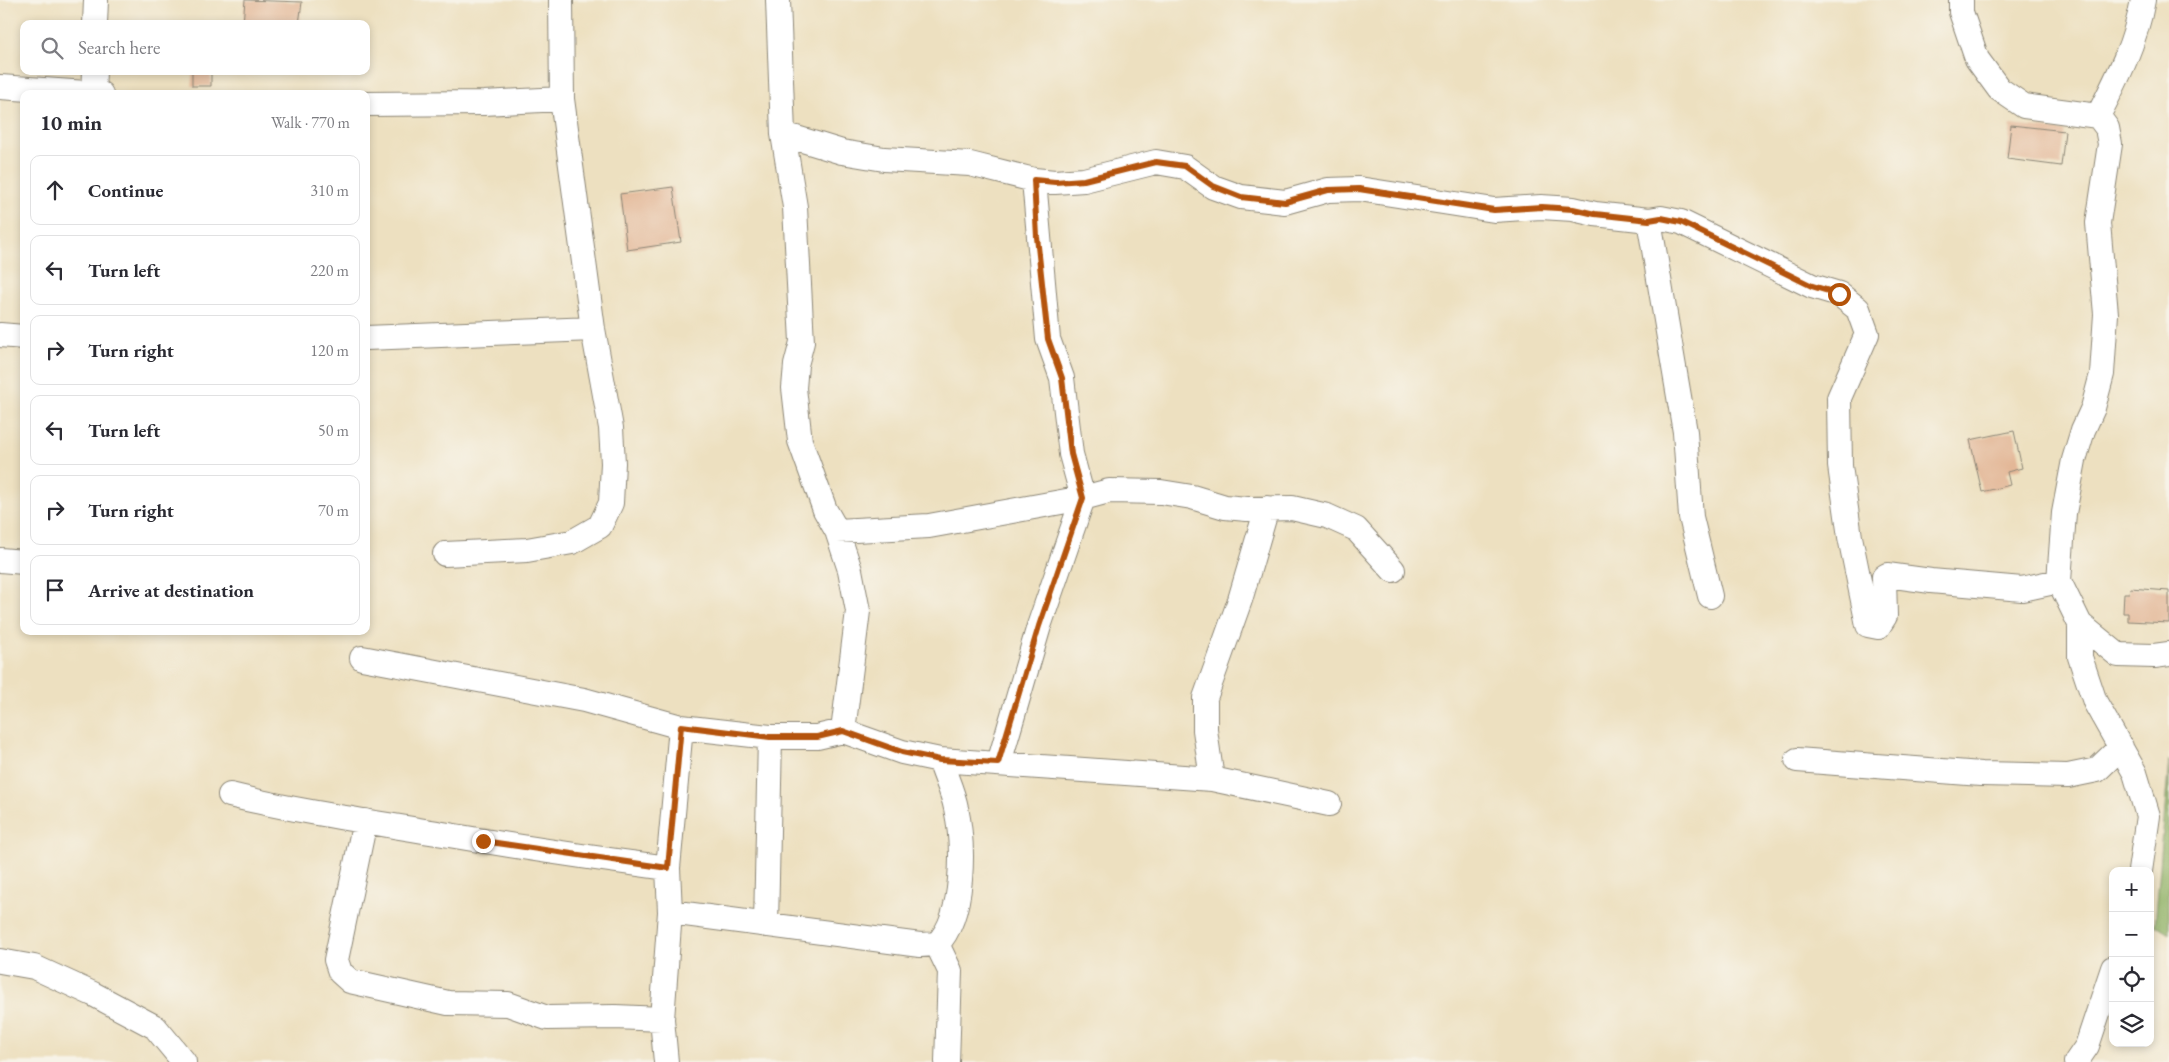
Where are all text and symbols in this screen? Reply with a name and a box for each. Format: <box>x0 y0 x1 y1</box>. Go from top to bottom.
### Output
search box <box>20 20 370 75</box>
icon: search <box>38 34 66 62</box>
text: Search here <box>78 35 160 60</box>
text: 10 min <box>40 109 102 136</box>
text: Walk · 770 m <box>271 112 350 133</box>
icon: ahead <box>41 176 69 204</box>
text: Continue <box>88 178 163 203</box>
text: 310 m <box>310 180 349 201</box>
icon: left <box>41 256 69 284</box>
text: Turn left <box>88 258 160 283</box>
text: 220 m <box>310 260 349 281</box>
route start <box>1828 283 1851 306</box>
icon: right <box>41 336 69 364</box>
text: Turn right <box>88 338 174 363</box>
text: 120 m <box>310 340 349 361</box>
icon: left <box>41 416 69 444</box>
text: Turn left <box>88 418 160 443</box>
text: 50 m <box>318 420 349 441</box>
icon: right <box>41 496 69 524</box>
text: Turn right <box>88 498 174 523</box>
text: 70 m <box>318 500 349 521</box>
icon: arrive <box>41 576 69 604</box>
text: Arrive at destination <box>88 578 254 603</box>
route end <box>472 830 495 853</box>
map controls <box>2109 867 2154 1047</box>
button: + <box>2109 867 2154 912</box>
button: − <box>2109 912 2154 957</box>
button: locate <box>2109 957 2154 1002</box>
button: layers <box>2109 1002 2154 1047</box>

